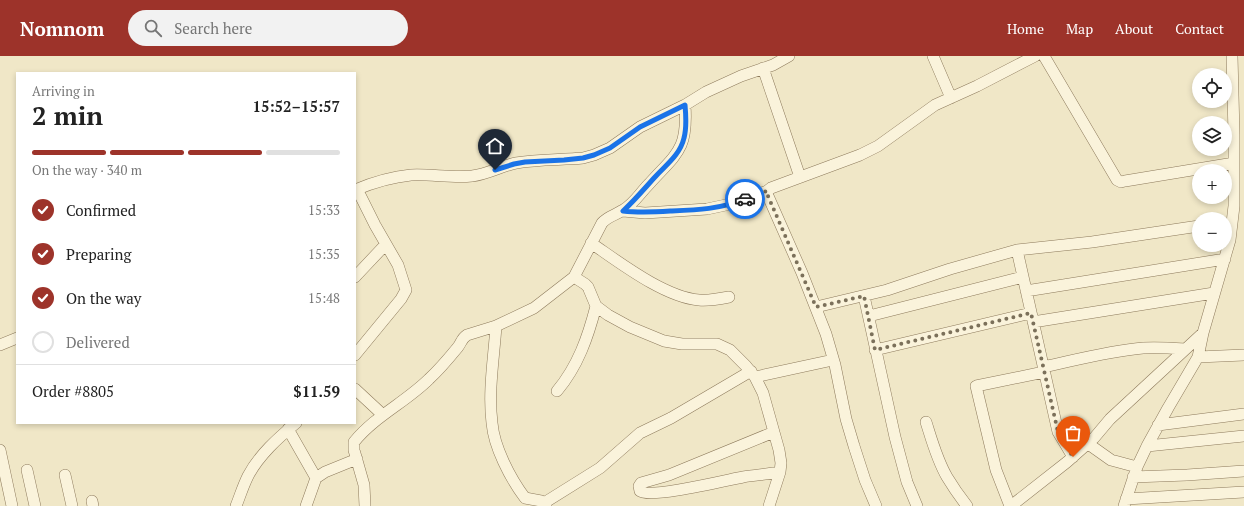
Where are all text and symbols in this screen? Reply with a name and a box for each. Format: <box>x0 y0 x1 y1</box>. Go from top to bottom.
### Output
search box <box>128 10 408 46</box>
text: Nomnom <box>20 16 104 41</box>
icon: search <box>142 17 164 39</box>
text: Search here <box>174 18 252 38</box>
text: Home <box>1007 19 1044 38</box>
text: Map <box>1066 19 1093 38</box>
text: About <box>1115 19 1153 38</box>
text: Contact <box>1175 19 1224 38</box>
map controls <box>1192 68 1232 252</box>
button: locate <box>1192 68 1232 108</box>
text: Arriving in <box>32 82 95 100</box>
text: 15:52–15:57 <box>253 96 340 116</box>
text: 2 min <box>32 98 103 132</box>
button: layers <box>1192 116 1232 156</box>
pin <box>478 129 512 170</box>
icon: home <box>484 135 506 157</box>
text: On the way · 340 m <box>32 161 142 179</box>
button: + <box>1192 164 1232 204</box>
courier <box>725 179 765 219</box>
icon: car <box>734 188 756 210</box>
icon: check <box>32 199 54 221</box>
text: Confirmed <box>66 200 136 220</box>
text: 15:33 <box>308 201 340 219</box>
button: − <box>1192 212 1232 252</box>
icon: check <box>32 243 54 265</box>
text: Preparing <box>66 244 131 264</box>
text: 15:35 <box>308 245 340 263</box>
icon: check <box>32 287 54 309</box>
text: On the way <box>66 288 141 308</box>
text: 15:48 <box>308 289 340 307</box>
text: Delivered <box>66 332 130 352</box>
text: Order #8805 <box>32 381 114 401</box>
text: $11.59 <box>293 381 340 401</box>
pin <box>1056 416 1090 457</box>
icon: bag <box>1062 422 1084 444</box>

